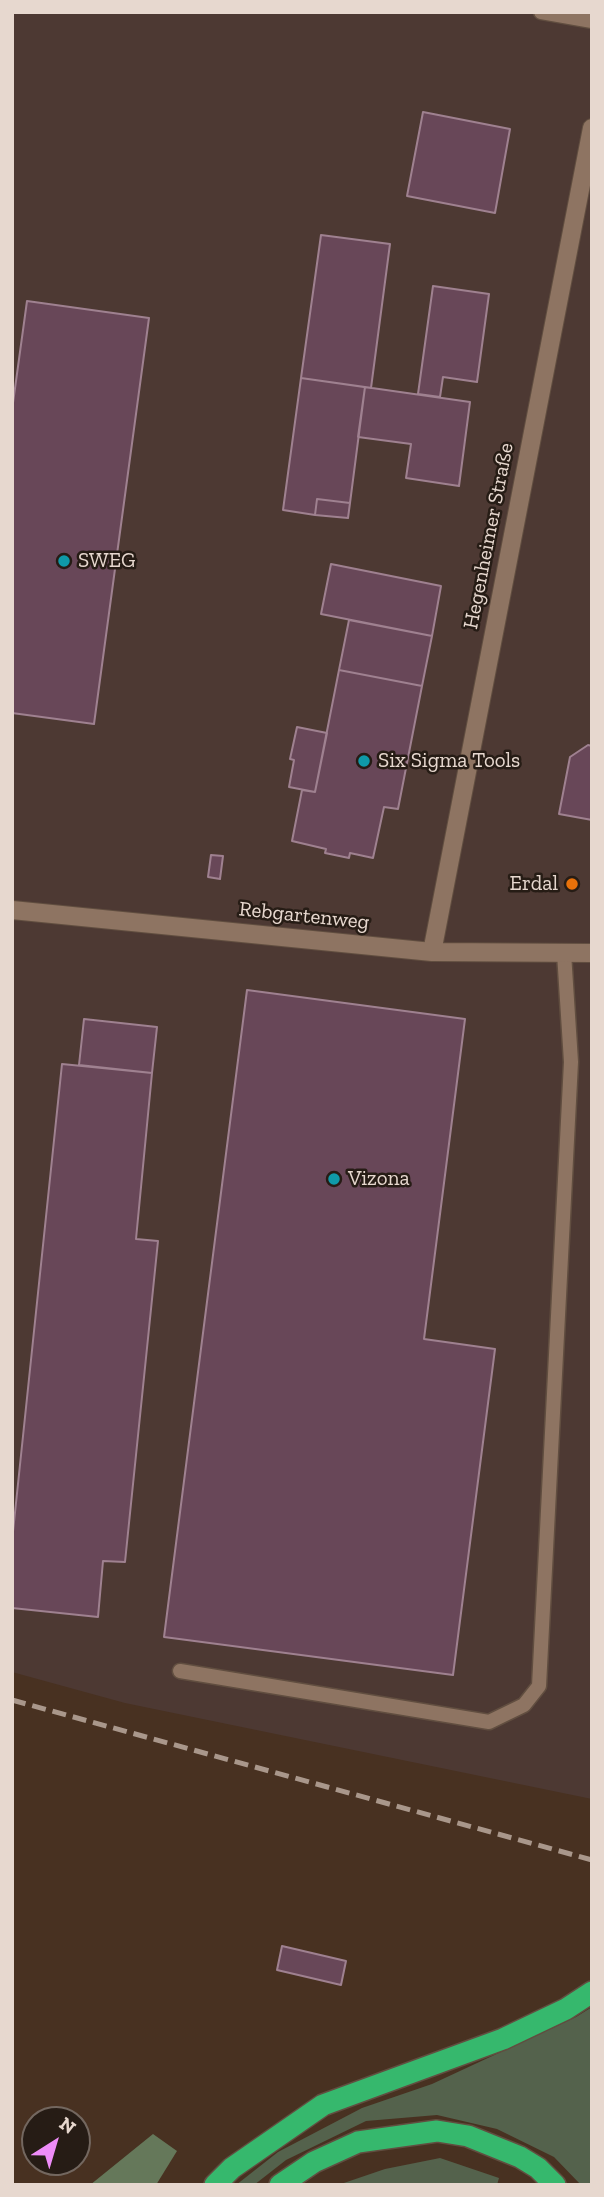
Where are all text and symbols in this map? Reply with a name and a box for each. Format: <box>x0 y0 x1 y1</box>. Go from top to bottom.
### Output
street label: Hegenheimer Straße <box>459 441 519 631</box>
place label: SWEG <box>78 548 136 574</box>
marker: SWEG <box>56 553 72 569</box>
place label: Six Sigma Tools <box>378 748 520 774</box>
marker: Six Sigma Tools <box>356 753 372 769</box>
place label: Erdal <box>510 871 558 897</box>
marker: Erdal <box>564 876 580 892</box>
street label: Rebgartenweg <box>238 897 370 935</box>
place label: Vizona <box>348 1166 410 1192</box>
marker: Vizona <box>326 1171 342 1187</box>
north arrow <box>21 2106 91 2176</box>
text: N <box>55 2112 80 2139</box>

